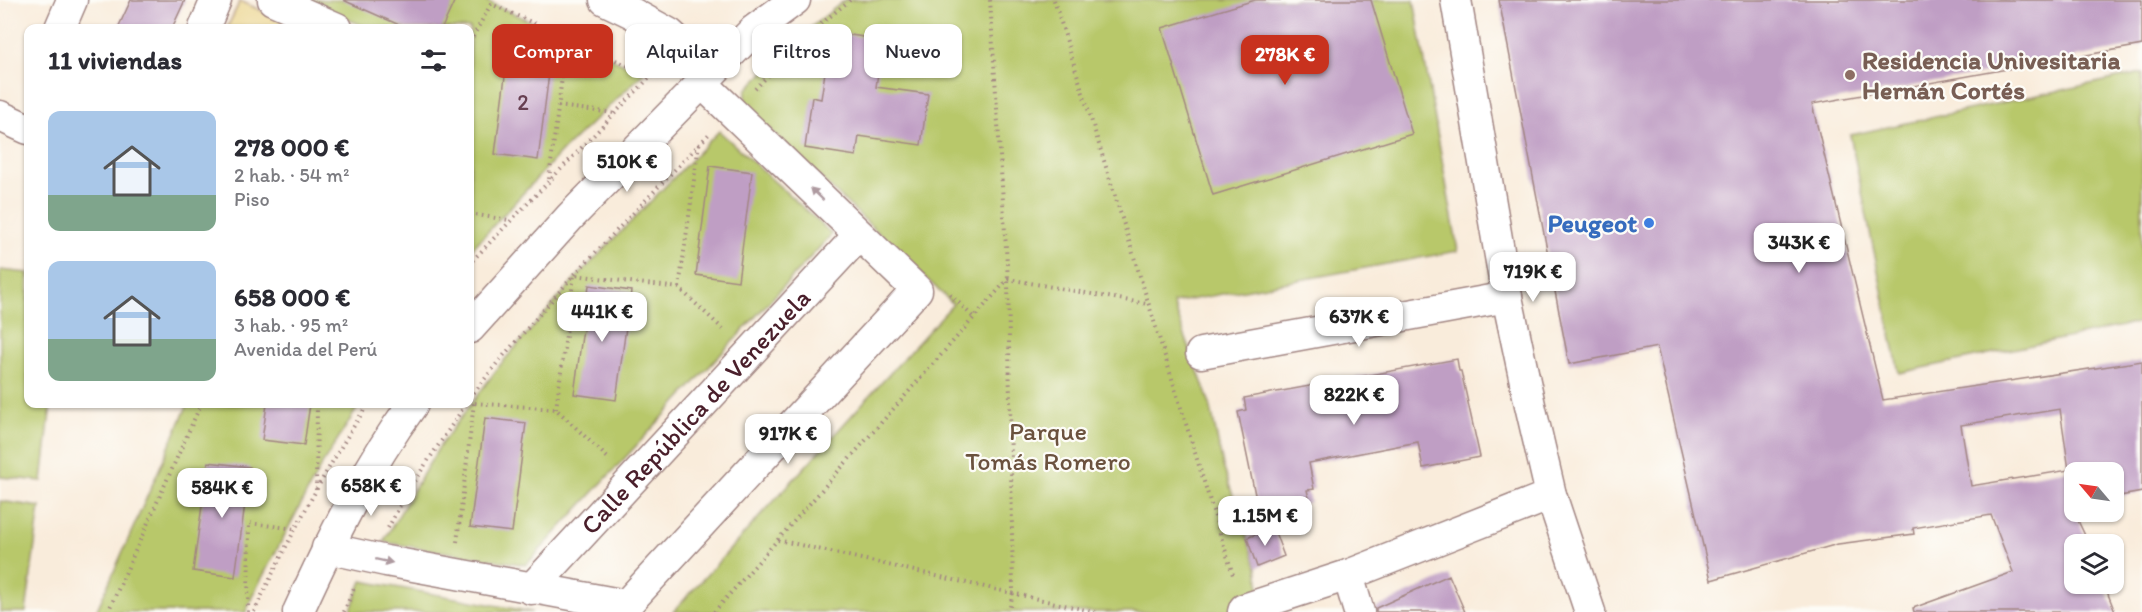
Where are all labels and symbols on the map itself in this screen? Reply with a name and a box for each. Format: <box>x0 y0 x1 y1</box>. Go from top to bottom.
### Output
pin: 278K € <box>1236 35 1334 86</box>
place label: Residencia Univesitaria Hernán Cortés <box>1862 44 2120 106</box>
marker: Residencia Univesitaria Hernán Cortés <box>1843 68 1857 82</box>
house number: 2 <box>517 89 529 116</box>
pin: 510K € <box>578 142 676 193</box>
one-way arrow <box>810 188 824 202</box>
place label: Peugeot <box>1547 207 1637 239</box>
marker: Peugeot <box>1642 216 1656 230</box>
pin: 343K € <box>1750 223 1848 274</box>
pin: 719K € <box>1484 252 1582 303</box>
street label: Calle República de Venezuela <box>574 282 817 541</box>
pin: 441K € <box>553 292 651 343</box>
pin: 637K € <box>1310 297 1408 348</box>
pin: 822K € <box>1305 375 1403 426</box>
pin: 917K € <box>739 414 837 465</box>
park label: Parque Tomás Romero <box>965 415 1131 477</box>
north arrow <box>2064 462 2124 522</box>
pin: 658K € <box>322 466 420 517</box>
pin: 584K € <box>173 468 271 519</box>
pin: 1.15M € <box>1210 496 1320 547</box>
one-way arrow <box>375 557 394 566</box>

